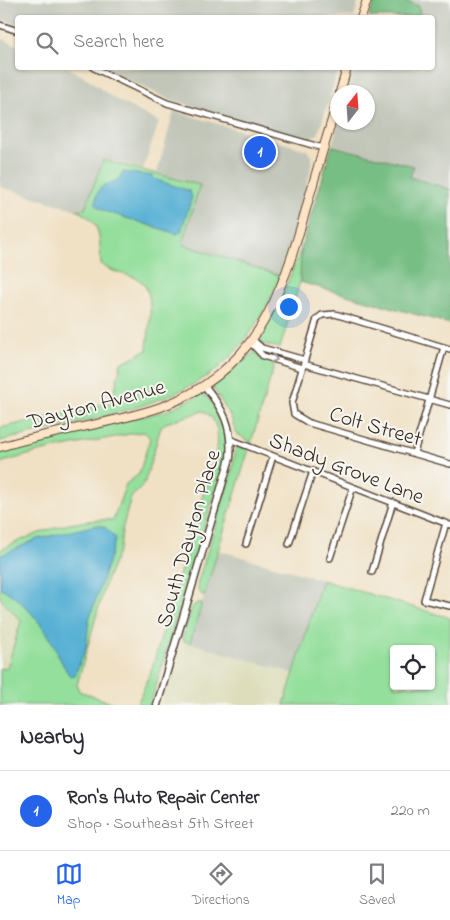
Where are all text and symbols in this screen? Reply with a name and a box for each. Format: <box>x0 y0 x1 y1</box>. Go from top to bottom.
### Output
search box <box>15 15 435 70</box>
icon: search <box>33 29 61 57</box>
text: Search here <box>73 29 164 56</box>
north arrow <box>330 85 375 130</box>
pin: 1 <box>244 133 276 171</box>
your location <box>276 294 302 320</box>
one-way arrow <box>269 353 277 363</box>
street label: Dayton Avenue <box>23 372 170 441</box>
street label: Colt Street <box>325 399 426 457</box>
street label: Shady Grove Lane <box>263 426 428 515</box>
street label: South Dayton Place <box>149 446 232 632</box>
map controls <box>390 645 435 690</box>
button: locate <box>390 645 435 690</box>
text: Nearby <box>20 723 84 753</box>
text: Ron's Auto Repair Center <box>67 785 259 812</box>
text: 1 <box>33 799 39 823</box>
text: 220 m <box>391 799 430 823</box>
text: Shop · Southeast 5th Street <box>67 812 254 836</box>
tab: Map <box>55 860 83 911</box>
tab: Directions <box>192 860 250 911</box>
tab: Saved <box>359 860 395 911</box>

